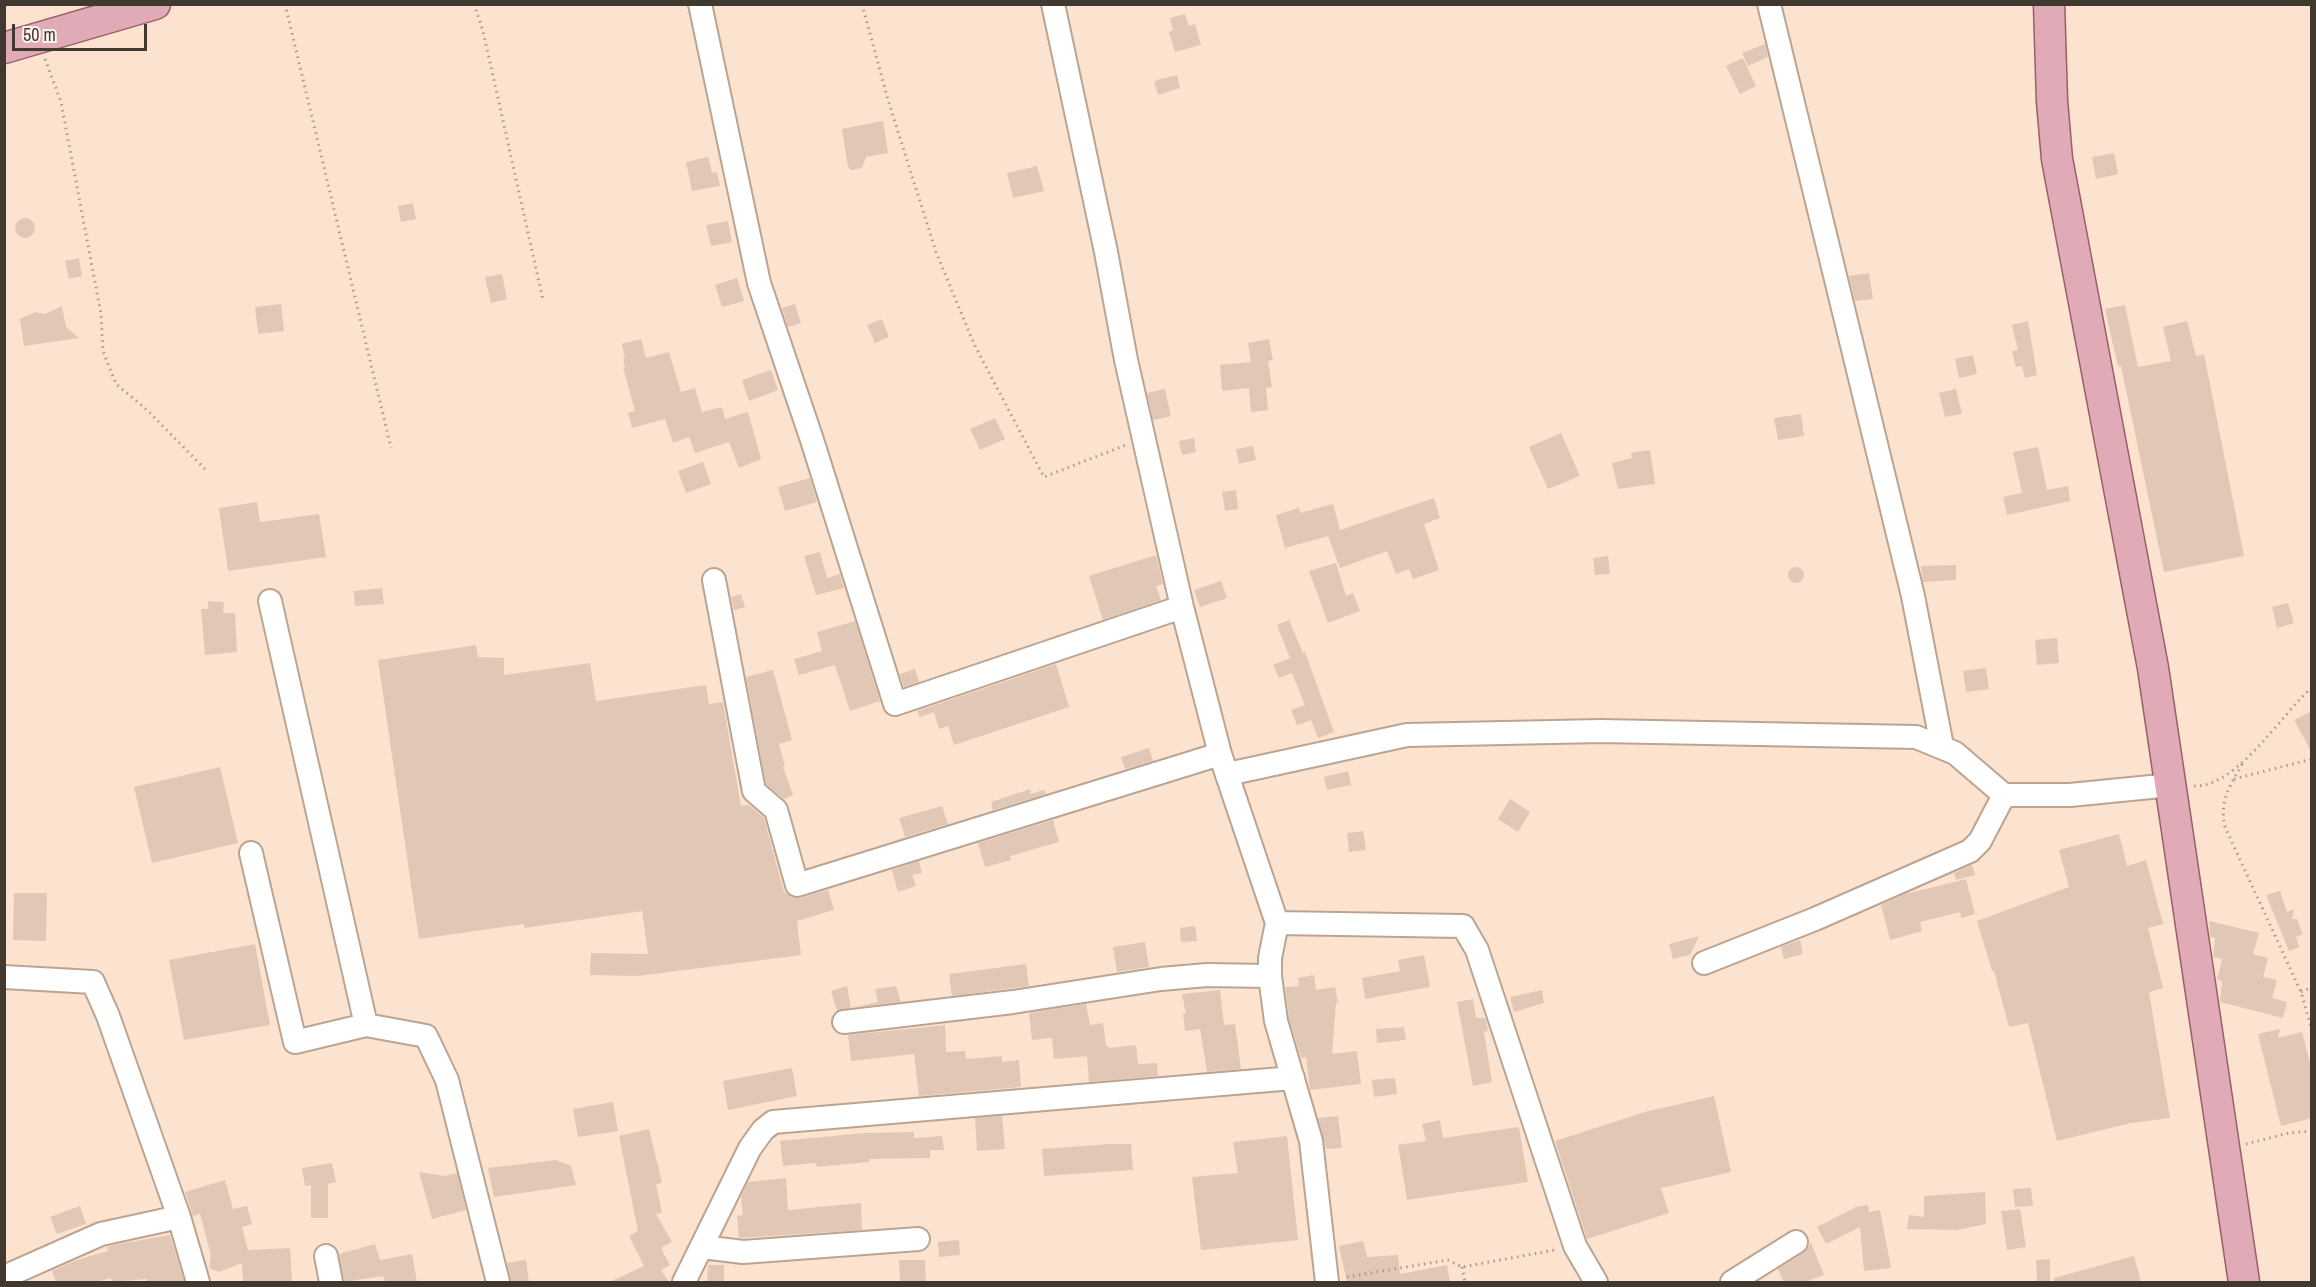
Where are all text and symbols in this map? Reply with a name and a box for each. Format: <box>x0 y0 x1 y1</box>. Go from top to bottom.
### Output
scale bar <box>15 12 150 50</box>
text: 50 m <box>23 22 56 47</box>

